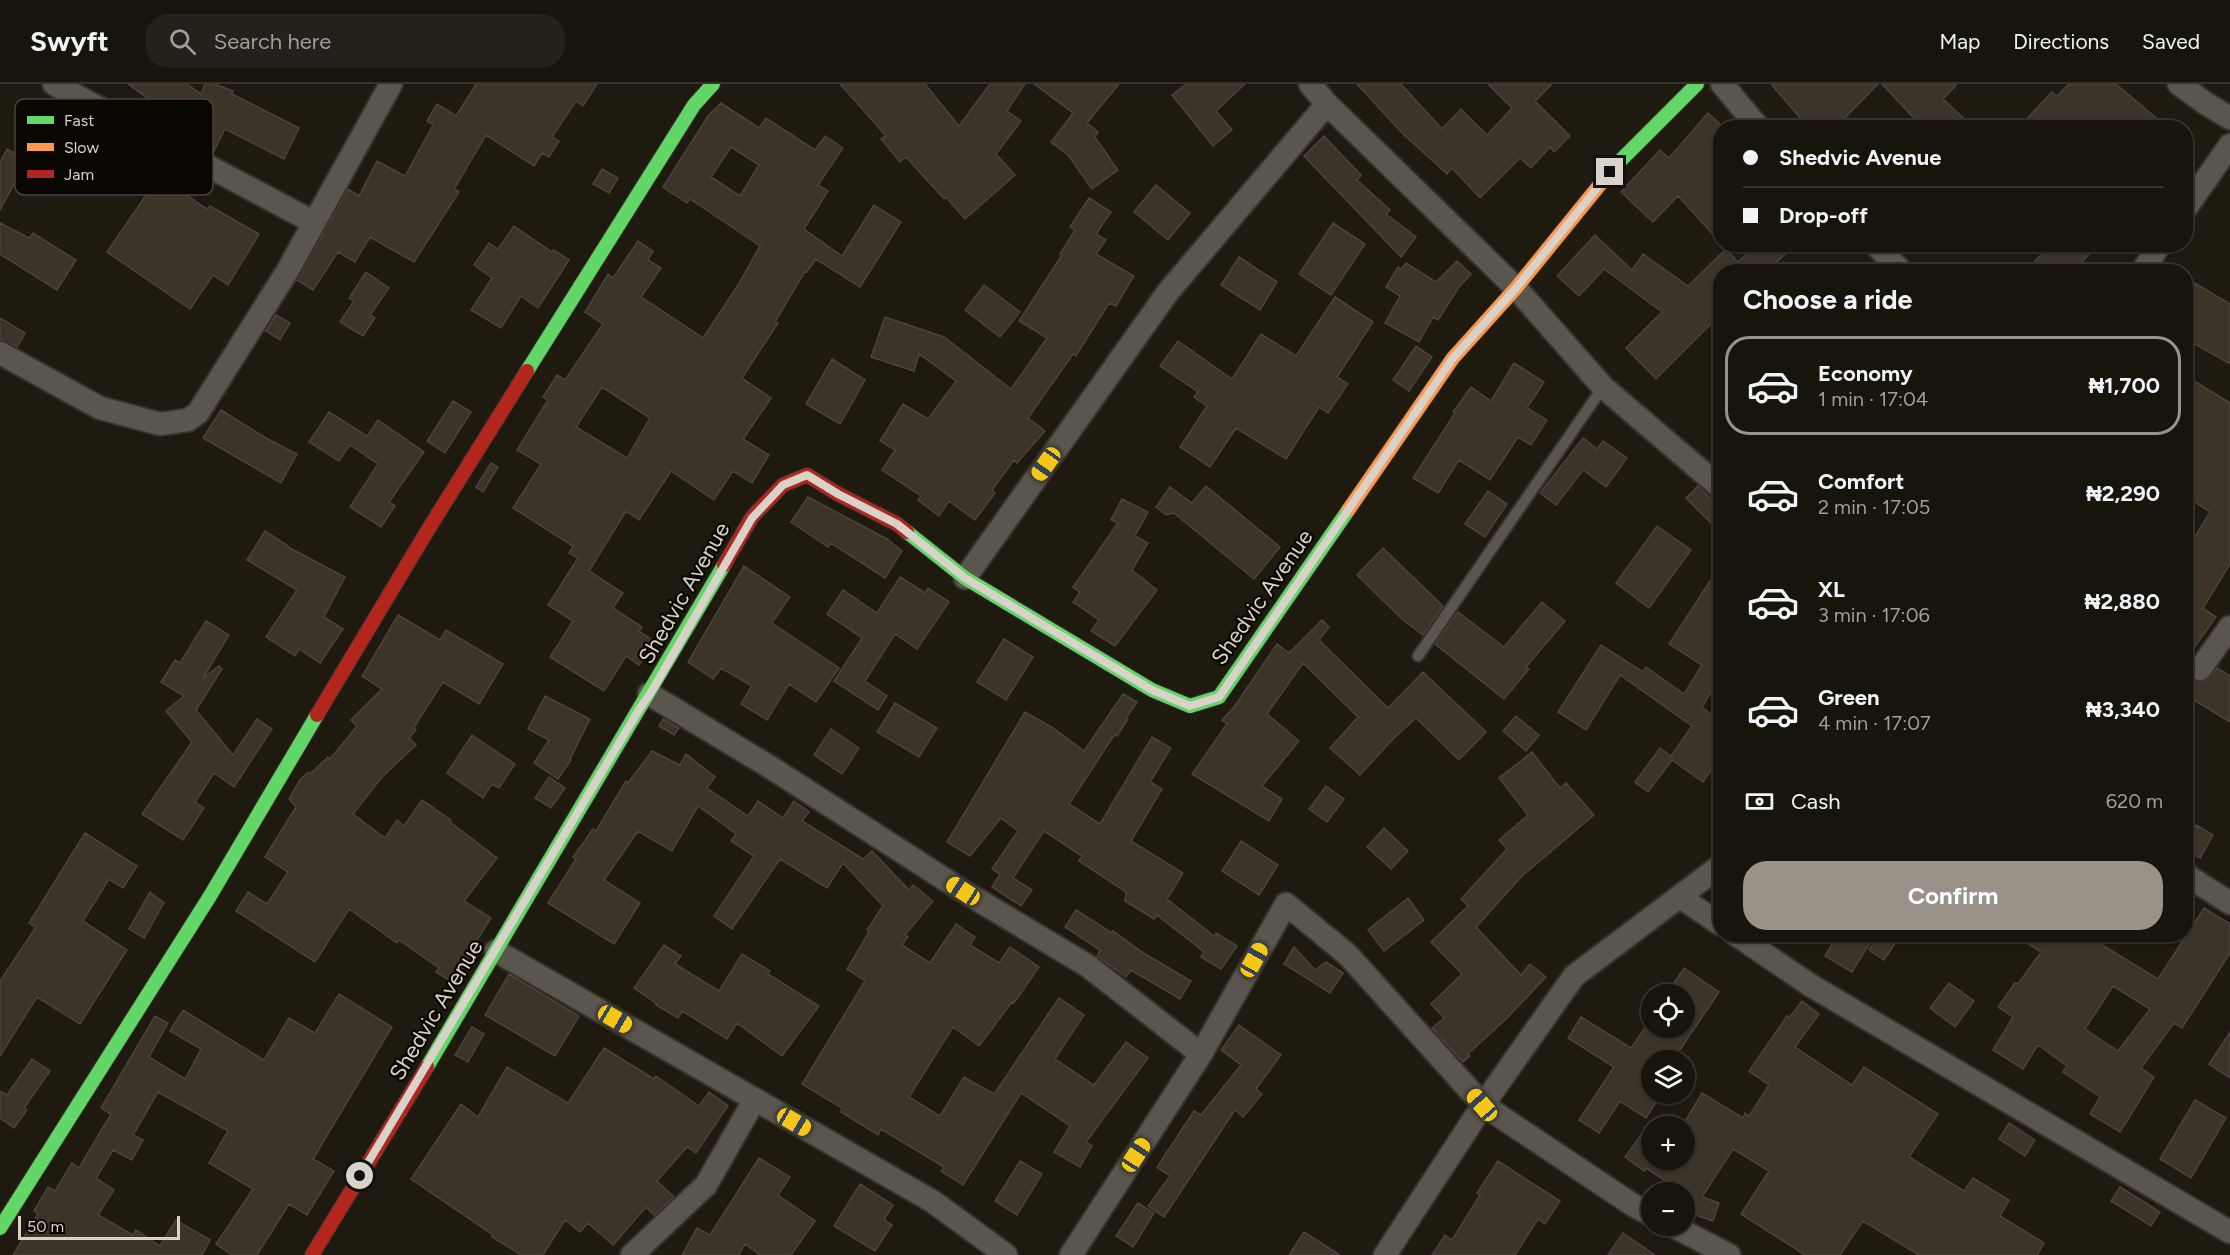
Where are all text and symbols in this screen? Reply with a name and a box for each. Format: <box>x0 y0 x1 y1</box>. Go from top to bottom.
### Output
search box <box>145 14 565 68</box>
text: Swyft <box>30 24 109 58</box>
icon: search <box>166 25 199 58</box>
text: Search here <box>214 28 331 55</box>
text: Map <box>1939 29 1980 54</box>
text: Directions <box>2013 29 2109 54</box>
text: Saved <box>2142 29 2200 54</box>
legend <box>15 99 213 195</box>
text: Fast <box>64 111 94 130</box>
text: Slow <box>64 138 99 157</box>
text: Shedvic Avenue <box>1779 144 1941 171</box>
route end <box>1596 158 1623 185</box>
text: Jam <box>64 165 94 184</box>
text: Drop-off <box>1779 202 1868 229</box>
text: Choose a ride <box>1743 283 1912 316</box>
icon: car <box>1746 359 1800 413</box>
text: Economy <box>1818 360 1913 387</box>
text: ₦1,700 <box>2088 372 2160 399</box>
text: 1 min · 17:04 <box>1818 387 1928 411</box>
car <box>1028 444 1064 484</box>
icon: car <box>1746 467 1800 521</box>
text: Comfort <box>1818 468 1904 495</box>
text: ₦2,290 <box>2086 480 2160 507</box>
text: 2 min · 17:05 <box>1818 495 1930 519</box>
street label: Shedvic Avenue <box>633 517 735 669</box>
street label: Shedvic Avenue <box>1205 524 1319 670</box>
icon: car <box>1746 575 1800 629</box>
text: XL <box>1818 576 1845 603</box>
text: ₦2,880 <box>2085 588 2160 615</box>
text: 3 min · 17:06 <box>1818 603 1930 627</box>
icon: car <box>1746 683 1800 737</box>
text: Green <box>1818 684 1880 711</box>
text: ₦3,340 <box>2086 696 2160 723</box>
text: 4 min · 17:07 <box>1818 711 1931 735</box>
icon: cash <box>1743 785 1776 818</box>
text: Cash <box>1791 788 1841 815</box>
text: 620 m <box>2106 789 2163 813</box>
button: Confirm <box>1743 861 2163 930</box>
car <box>943 874 983 908</box>
street label: Shedvic Avenue <box>383 935 489 1085</box>
car <box>1237 940 1271 980</box>
map controls <box>1641 984 1695 1236</box>
button: locate <box>1641 984 1695 1038</box>
car <box>595 1002 635 1036</box>
button: layers <box>1641 1050 1695 1104</box>
car <box>1463 1086 1501 1124</box>
car <box>774 1105 814 1139</box>
button: + <box>1641 1116 1695 1170</box>
car <box>1119 1135 1153 1175</box>
route start <box>346 1162 373 1189</box>
button: − <box>1641 1182 1695 1236</box>
scale bar <box>18 1213 180 1240</box>
text: 50 m <box>27 1217 64 1236</box>

